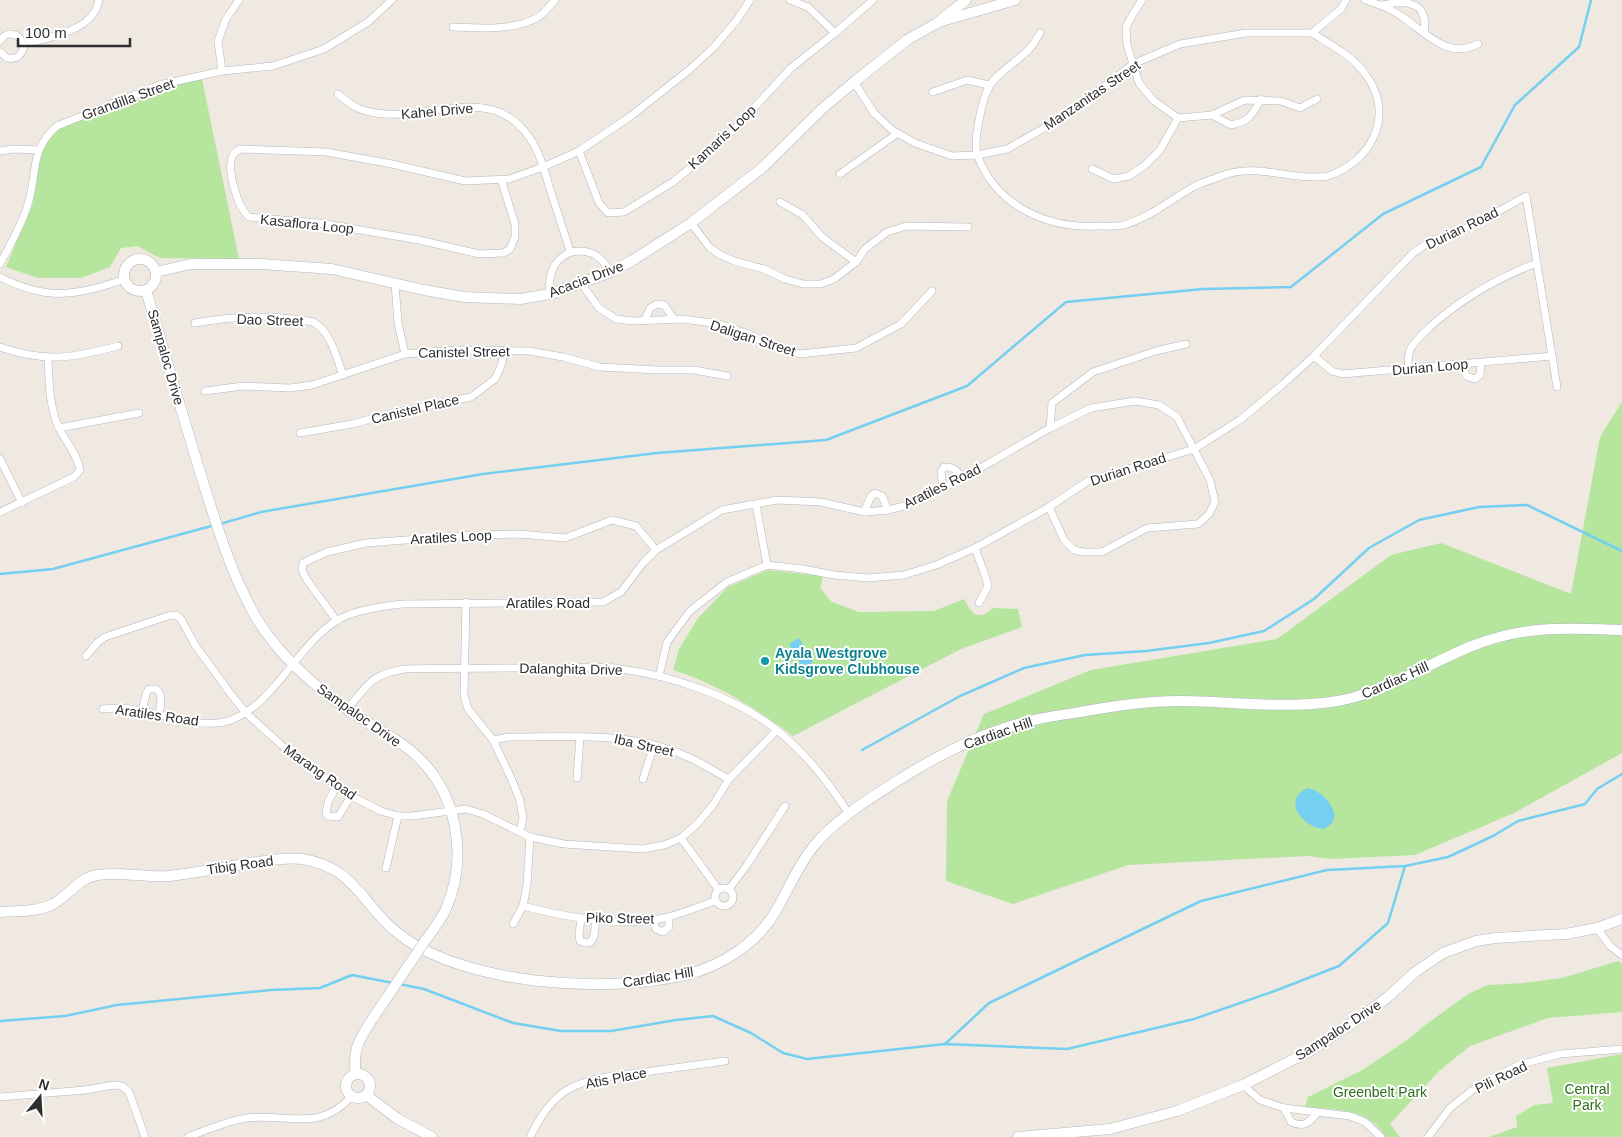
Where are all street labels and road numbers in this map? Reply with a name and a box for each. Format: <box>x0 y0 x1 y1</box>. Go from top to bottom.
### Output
street label: Manzanitas Street <box>1041 57 1143 133</box>
street label: Grandilla Street <box>80 75 177 123</box>
street label: Kahel Drive <box>400 100 474 122</box>
street label: Kamaris Loop <box>685 102 759 172</box>
street label: Durian Road <box>1423 204 1501 252</box>
street label: Kasaflora Loop <box>259 211 355 237</box>
street label: Acacia Drive <box>546 257 626 301</box>
street label: Sampaloc Drive <box>145 307 187 407</box>
street label: Dao Street <box>236 311 304 329</box>
street label: Daligan Street <box>708 317 798 359</box>
street label: Canistel Street <box>418 343 510 361</box>
street label: Durian Loop <box>1391 356 1469 378</box>
street label: Canistel Place <box>370 391 461 427</box>
street label: Durian Road <box>1088 449 1168 489</box>
street label: Aratiles Road <box>901 460 983 512</box>
street label: Aratiles Loop <box>410 527 492 547</box>
street label: Aratiles Road <box>506 595 590 611</box>
street label: Cardiac Hill <box>1359 658 1431 702</box>
street label: Dalanghita Drive <box>519 660 623 678</box>
street label: Sampaloc Drive <box>314 680 404 750</box>
street label: Aratiles Road <box>114 701 200 729</box>
street label: Cardiac Hill <box>962 714 1034 752</box>
street label: Iba Street <box>613 730 675 760</box>
street label: Marang Road <box>281 741 359 803</box>
street label: Tibig Road <box>206 852 274 878</box>
street label: Piko Street <box>586 909 654 927</box>
street label: Cardiac Hill <box>621 963 695 991</box>
street label: Sampaloc Drive <box>1292 996 1384 1064</box>
street label: Pili Road <box>1472 1058 1530 1096</box>
street label: Atis Place <box>584 1064 648 1092</box>

